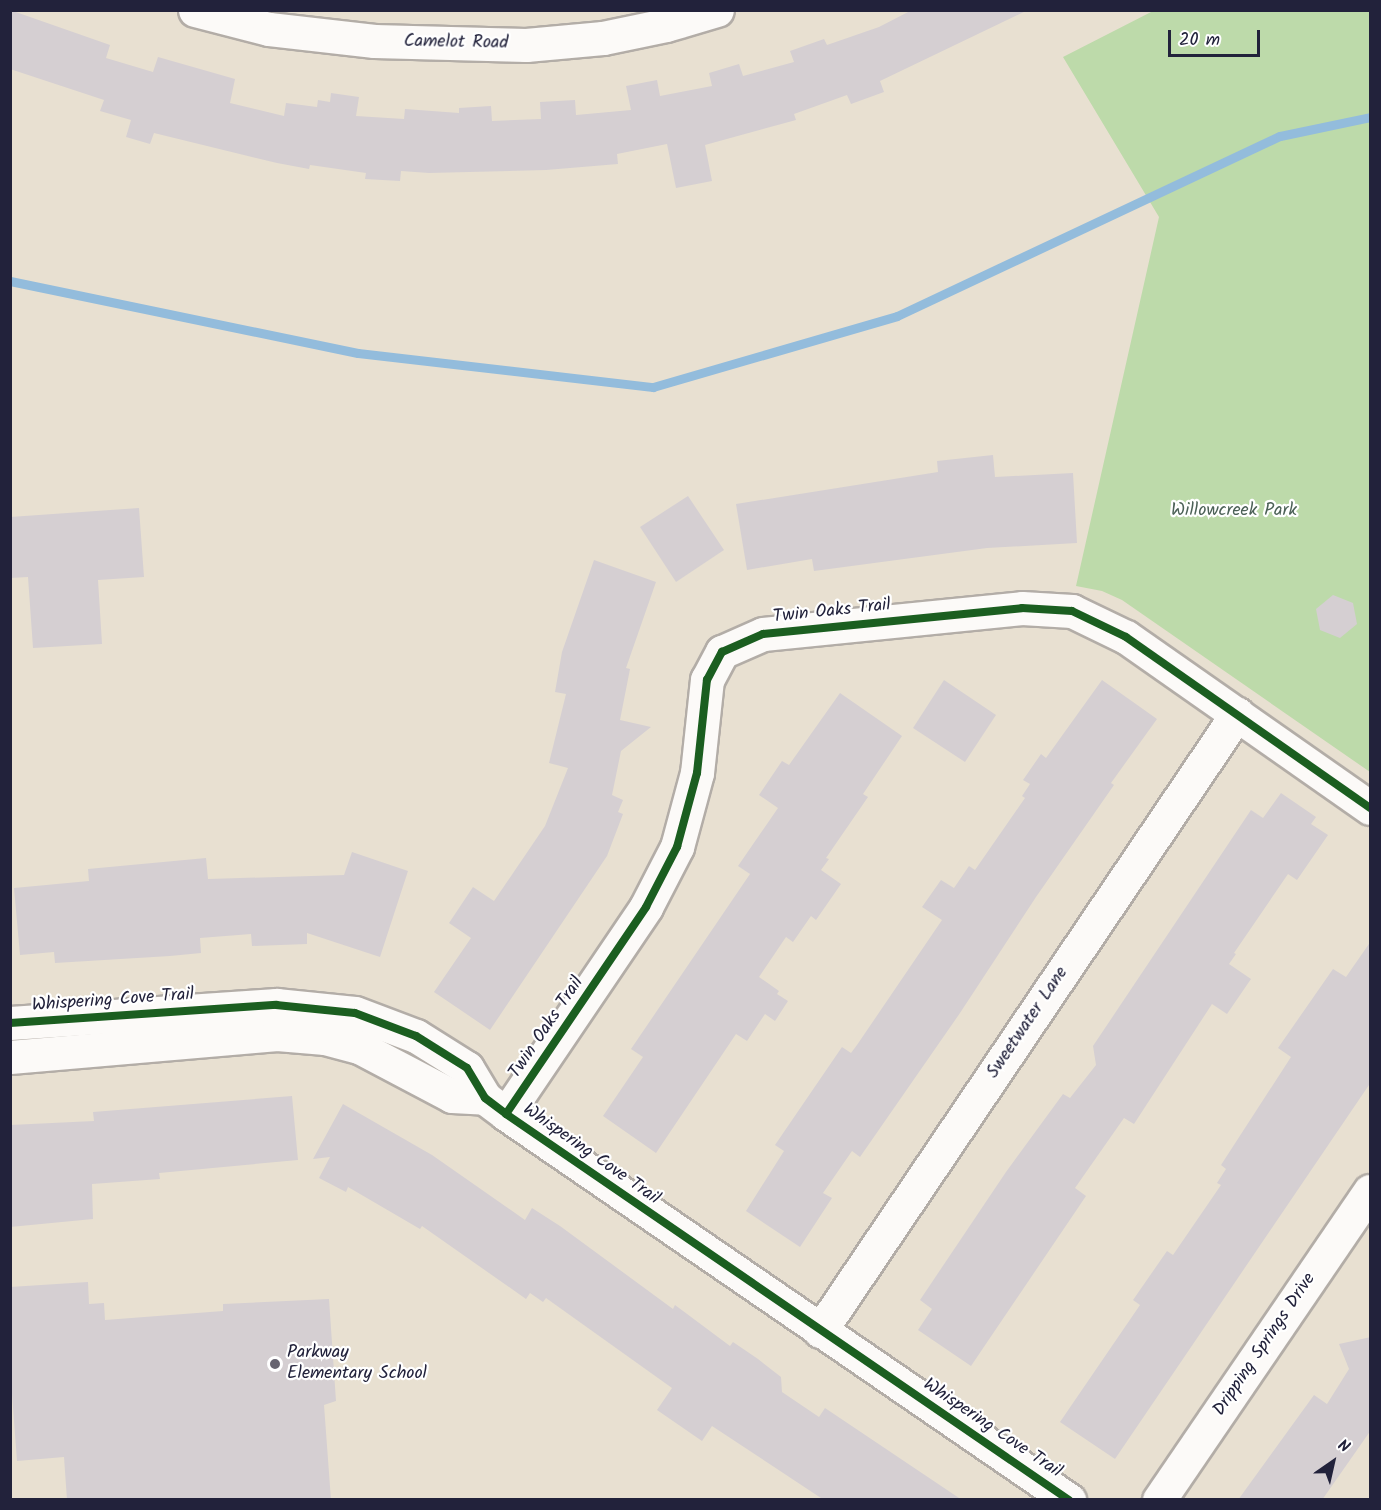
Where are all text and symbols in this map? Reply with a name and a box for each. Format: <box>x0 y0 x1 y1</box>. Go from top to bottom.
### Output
scale bar <box>1171 18 1262 56</box>
text: 20 m <box>1179 26 1220 55</box>
street label: Camelot Road <box>404 31 508 55</box>
park label: Willowcreek Park <box>1171 500 1297 522</box>
street label: Twin Oaks Trail <box>772 595 892 629</box>
street label: Sweetwater Lane <box>983 963 1073 1083</box>
street label: Twin Oaks Trail <box>505 973 589 1083</box>
street label: Whispering Cove Trail <box>31 985 195 1017</box>
street label: Whispering Cove Trail <box>518 1100 664 1210</box>
street label: Dripping Springs Drive <box>1209 1269 1321 1421</box>
place label: Parkway Elementary School <box>287 1343 427 1386</box>
marker: Parkway Elementary School <box>268 1357 282 1371</box>
street label: Whispering Cove Trail <box>919 1375 1065 1483</box>
north arrow <box>1303 1432 1363 1492</box>
text: N <box>1332 1433 1355 1460</box>

